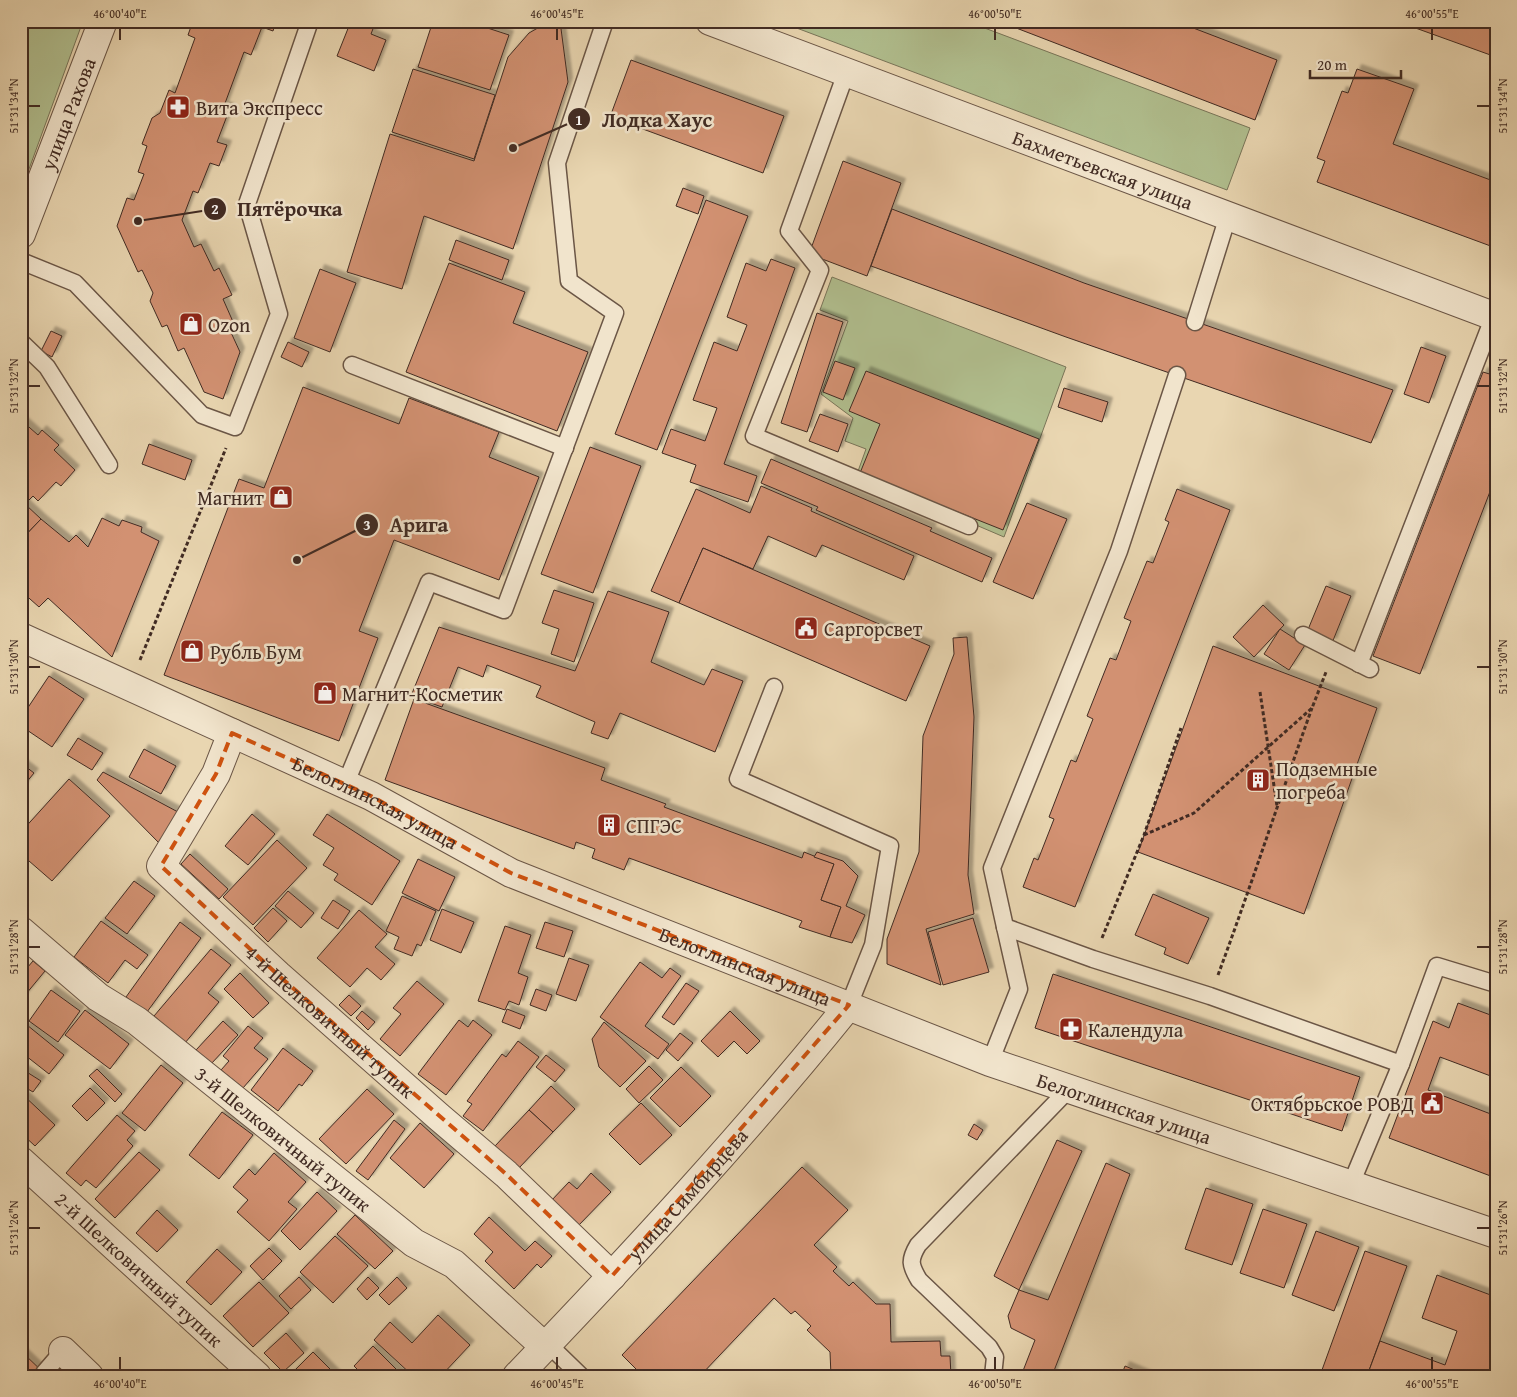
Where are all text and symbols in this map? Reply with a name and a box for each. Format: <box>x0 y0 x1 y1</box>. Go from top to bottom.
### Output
text: 46°00'40"E <box>93 5 147 22</box>
text: 46°00'45"E <box>530 5 584 22</box>
text: 46°00'50"E <box>968 5 1022 22</box>
text: 46°00'55"E <box>1405 5 1459 22</box>
scale bar <box>1310 48 1401 80</box>
street label: улица Рахова <box>32 53 102 175</box>
text: 20 m <box>1317 54 1348 75</box>
text: 51°31'34"N <box>5 78 22 134</box>
text: 51°31'34"N <box>1494 78 1511 134</box>
place label: Вита Экспресс <box>196 93 323 122</box>
pharmacy icon: Вита Экспресс <box>165 94 191 120</box>
callout: Лодка Хаус <box>567 101 722 137</box>
text: Лодка Хаус <box>602 104 713 135</box>
text: 1 <box>575 109 583 130</box>
street label: Бахметьевская улица <box>1009 122 1198 216</box>
callout: Пятёрочка <box>202 191 352 227</box>
text: Пятёрочка <box>237 193 343 224</box>
text: 2 <box>211 198 219 219</box>
place label: Ozon <box>208 310 250 339</box>
shop icon: Ozon <box>178 311 204 337</box>
text: 51°31'32"N <box>5 358 22 414</box>
text: 51°31'32"N <box>1494 358 1511 414</box>
place label: Магнит <box>197 483 264 512</box>
shop icon: Магнит <box>268 484 294 510</box>
callout: Арига <box>355 507 458 543</box>
text: Арига <box>390 509 449 540</box>
text: 3 <box>363 514 371 535</box>
place label: Саргорсвет <box>824 614 923 643</box>
public building icon: Саргорсвет <box>793 615 819 641</box>
place label: Рубль Бум <box>210 637 302 666</box>
shop icon: Рубль Бум <box>179 638 205 664</box>
text: 51°31'30"N <box>5 639 22 695</box>
text: 51°31'30"N <box>1494 639 1511 695</box>
place label: Магнит-Косметик <box>342 679 503 708</box>
shop icon: Магнит-Косметик <box>312 680 338 706</box>
street label: Белоглинская улица <box>288 748 464 856</box>
place label: Подземные погреба <box>1276 754 1377 806</box>
building icon: Подземные погреба <box>1245 767 1271 793</box>
place label: СПГЭС <box>626 811 682 840</box>
building icon: СПГЭС <box>596 812 622 838</box>
street label: Белоглинская улица <box>655 918 836 1013</box>
text: 51°31'28"N <box>5 919 22 975</box>
text: 51°31'28"N <box>1494 919 1511 975</box>
street label: 4-й Шелковичный тупик <box>239 938 422 1105</box>
place label: Календула <box>1088 1015 1184 1044</box>
pharmacy icon: Календула <box>1058 1016 1084 1042</box>
street label: 3-й Шелковичный тупик <box>189 1059 378 1218</box>
street label: Белоглинская улица <box>1033 1065 1216 1151</box>
place label: Октябрьское РОВД <box>1251 1089 1414 1118</box>
public building icon: Октябрьское РОВД <box>1419 1090 1445 1116</box>
street label: улица Симбирцева <box>619 1121 754 1267</box>
street label: 2-й Шелковичный тупик <box>49 1184 230 1353</box>
text: 51°31'26"N <box>5 1200 22 1256</box>
text: 51°31'26"N <box>1494 1200 1511 1256</box>
text: 46°00'40"E <box>93 1375 147 1392</box>
text: 46°00'45"E <box>530 1375 584 1392</box>
text: 46°00'50"E <box>968 1375 1022 1392</box>
text: 46°00'55"E <box>1405 1375 1459 1392</box>

